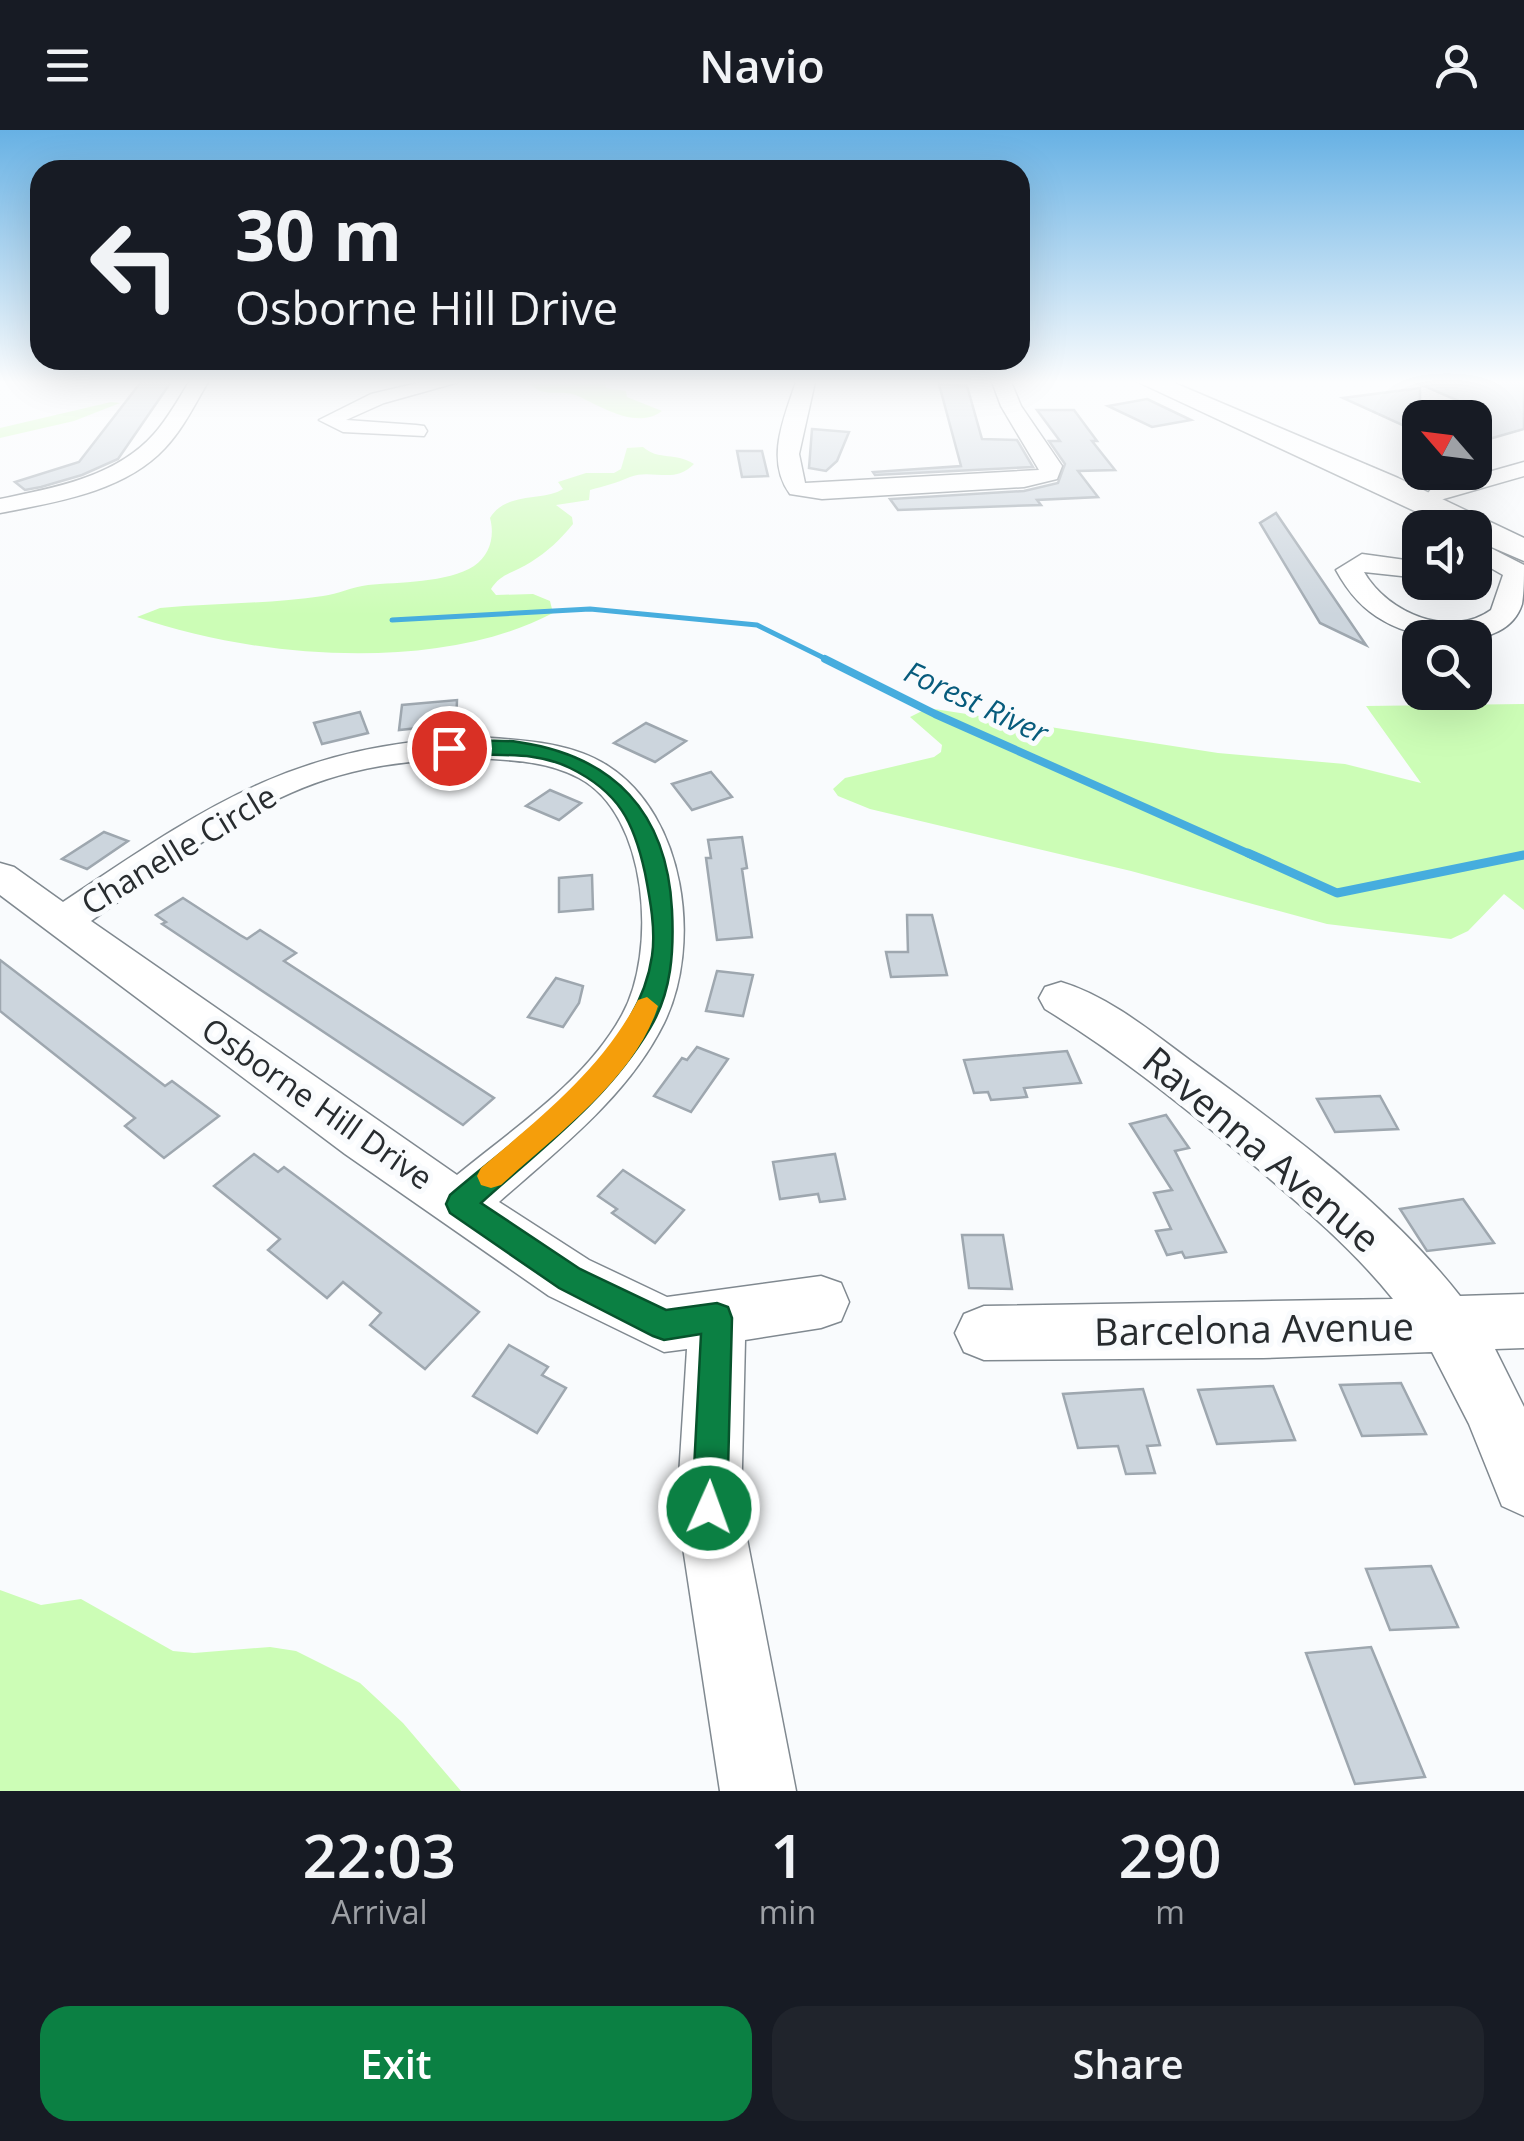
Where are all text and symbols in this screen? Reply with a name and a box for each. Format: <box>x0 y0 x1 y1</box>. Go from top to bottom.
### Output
text: Navio <box>699 35 825 96</box>
icon: menu <box>40 38 95 93</box>
icon: person <box>1429 38 1484 93</box>
text: 30 m <box>235 186 402 282</box>
icon: left <box>70 200 200 330</box>
text: Osborne Hill Drive <box>235 277 618 338</box>
north arrow <box>1402 400 1492 490</box>
map controls <box>1402 400 1492 710</box>
button: sound <box>1402 510 1492 600</box>
button: search <box>1402 620 1492 710</box>
water label: Forest River <box>898 651 1056 753</box>
pin <box>407 706 492 791</box>
icon: arrive <box>422 721 477 776</box>
street label: Chanelle Circle <box>73 774 284 924</box>
street label: Osborne Hill Drive <box>194 1007 442 1199</box>
street label: Ravenna Avenue <box>1133 1034 1392 1263</box>
street label: Barcelona Avenue <box>1094 1299 1414 1357</box>
position arrow <box>657 1456 761 1560</box>
text: 22:03 <box>303 1814 456 1896</box>
text: 1 <box>770 1814 805 1896</box>
text: 290 <box>1119 1814 1221 1896</box>
text: Arrival <box>331 1890 428 1933</box>
text: min <box>759 1890 816 1933</box>
text: m <box>1155 1890 1185 1933</box>
button: Exit <box>40 2006 752 2121</box>
button: Share <box>772 2006 1484 2121</box>

